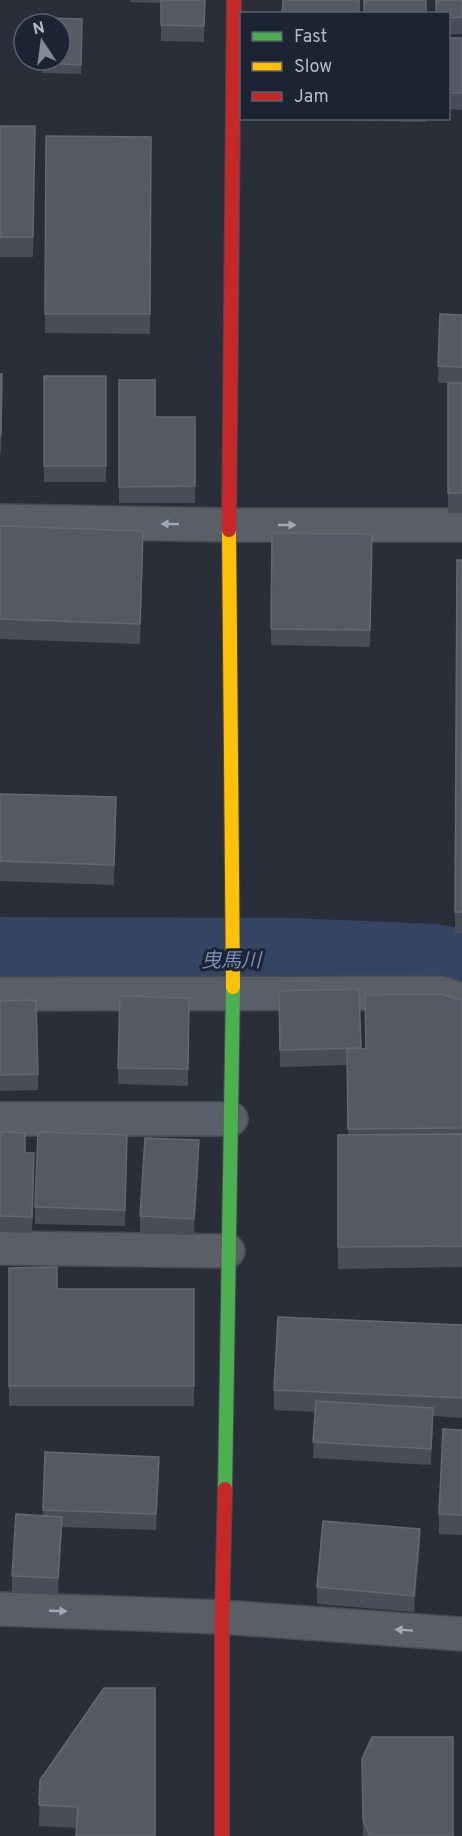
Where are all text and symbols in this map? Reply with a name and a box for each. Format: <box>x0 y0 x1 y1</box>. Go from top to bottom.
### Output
north arrow <box>12 12 72 72</box>
legend <box>240 12 450 120</box>
text: N <box>31 18 47 40</box>
text: Fast <box>294 26 327 49</box>
text: Slow <box>294 56 332 79</box>
text: Jam <box>294 86 329 109</box>
one-way arrow <box>161 519 180 529</box>
one-way arrow <box>278 520 297 530</box>
water label: 曳馬川 <box>201 949 263 975</box>
one-way arrow <box>49 1607 68 1616</box>
one-way arrow <box>394 1625 413 1635</box>

